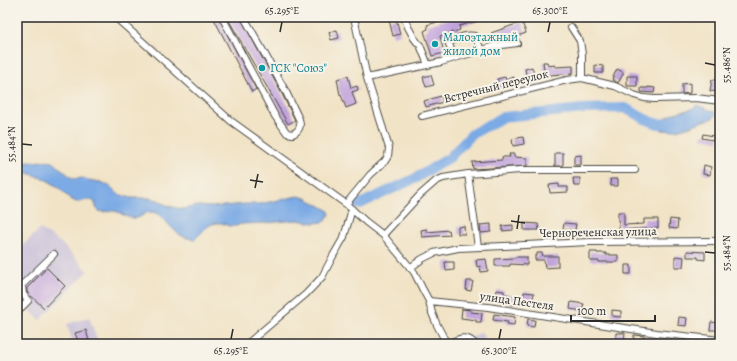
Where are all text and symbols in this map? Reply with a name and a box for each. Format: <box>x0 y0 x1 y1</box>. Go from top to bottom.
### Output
text: 65.295°E <box>265 4 299 17</box>
text: 65.300°E <box>532 4 568 17</box>
place label: Малоэтажный жилой дом <box>443 29 518 59</box>
marker: Малоэтажный жилой дом <box>430 39 440 49</box>
text: 55.486°N <box>720 47 733 83</box>
place label: ГСК "Союз" <box>270 60 327 76</box>
marker: ГСК "Союз" <box>257 63 267 73</box>
street label: Встречный переулок <box>442 65 550 107</box>
text: 55.484°N <box>5 126 18 162</box>
street label: Чернореченская улица <box>539 223 657 241</box>
text: 55.484°N <box>720 235 733 271</box>
street label: улица Пестеля <box>478 288 555 314</box>
scale bar <box>571 297 655 323</box>
text: 100 m <box>577 303 606 319</box>
text: 65.295°E <box>214 344 248 357</box>
text: 65.300°E <box>481 344 517 357</box>

